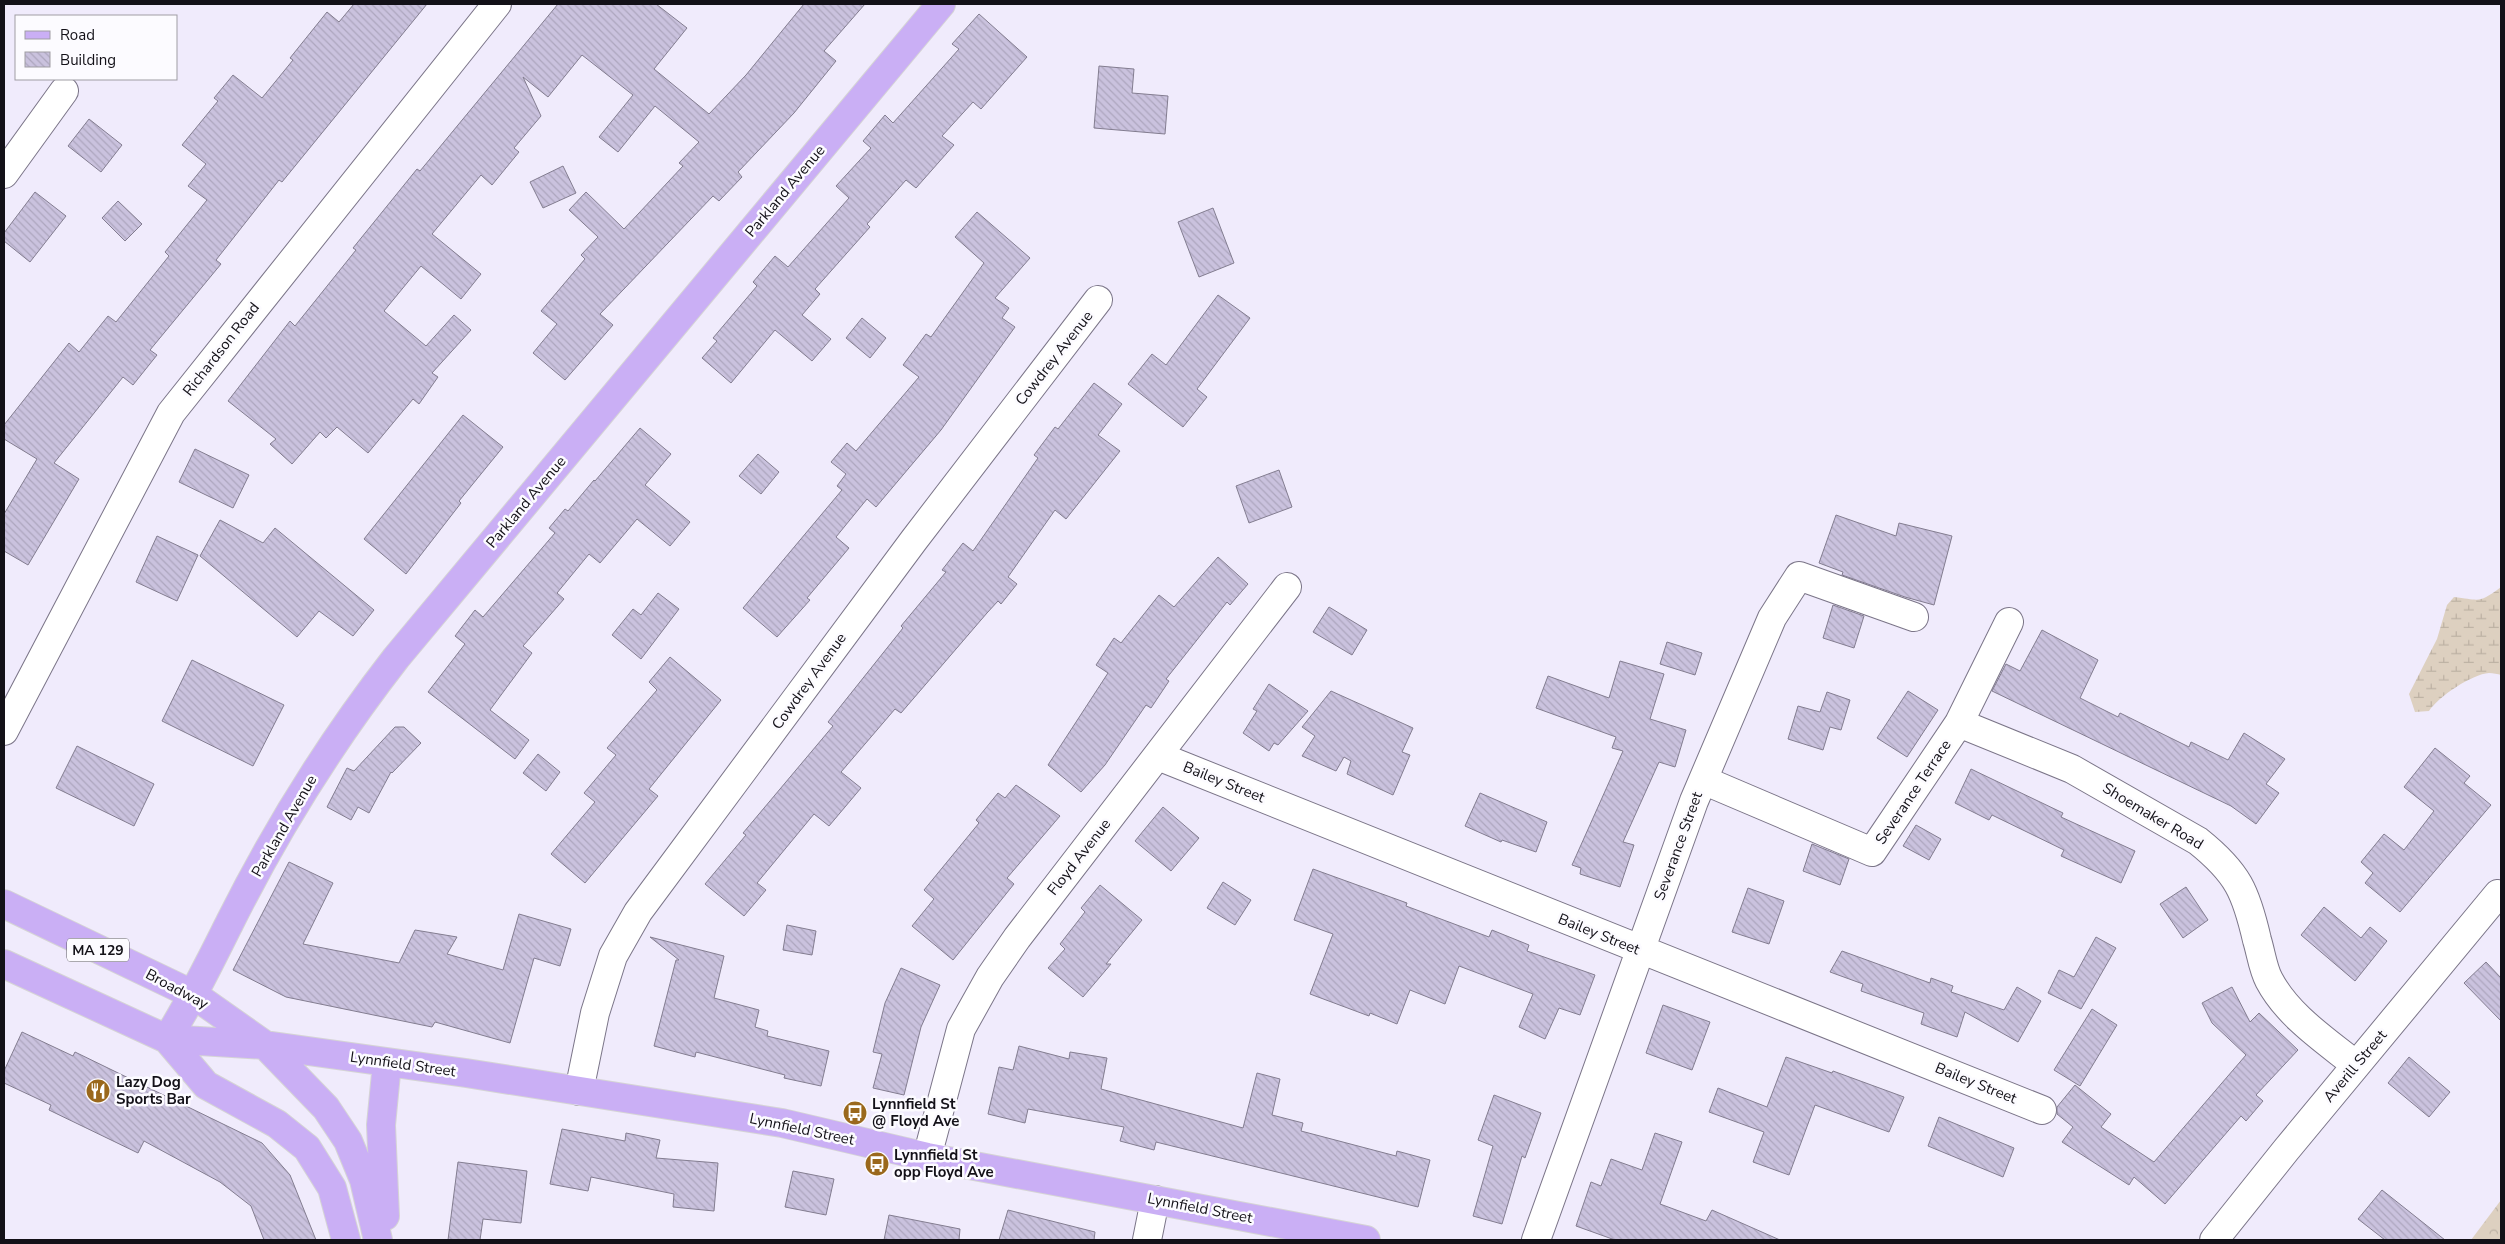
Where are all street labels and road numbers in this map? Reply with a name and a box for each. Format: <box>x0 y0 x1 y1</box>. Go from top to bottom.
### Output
street label: Parkland Avenue <box>741 141 829 241</box>
street label: Richardson Road <box>178 298 264 400</box>
street label: Cowdrey Avenue <box>1011 307 1097 409</box>
street label: Parkland Avenue <box>482 452 570 552</box>
street label: Cowdrey Avenue <box>767 629 851 733</box>
street label: Severance Terrace <box>1870 736 1956 848</box>
street label: Bailey Street <box>1180 757 1268 808</box>
street label: Parkland Avenue <box>247 771 321 881</box>
street label: Shoemaker Road <box>2099 778 2207 854</box>
street label: Severance Street <box>1649 788 1707 903</box>
street label: Floyd Avenue <box>1043 815 1115 899</box>
street label: Bailey Street <box>1555 909 1643 960</box>
road number: MA 129 <box>67 938 129 962</box>
street label: Broadway <box>142 964 212 1014</box>
street label: Averill Street <box>2319 1025 2392 1106</box>
street label: Lynnfield Street <box>349 1047 458 1081</box>
street label: Bailey Street <box>1932 1058 2020 1109</box>
street label: Lynnfield Street <box>748 1108 857 1150</box>
street label: Lynnfield Street <box>1146 1188 1255 1228</box>

